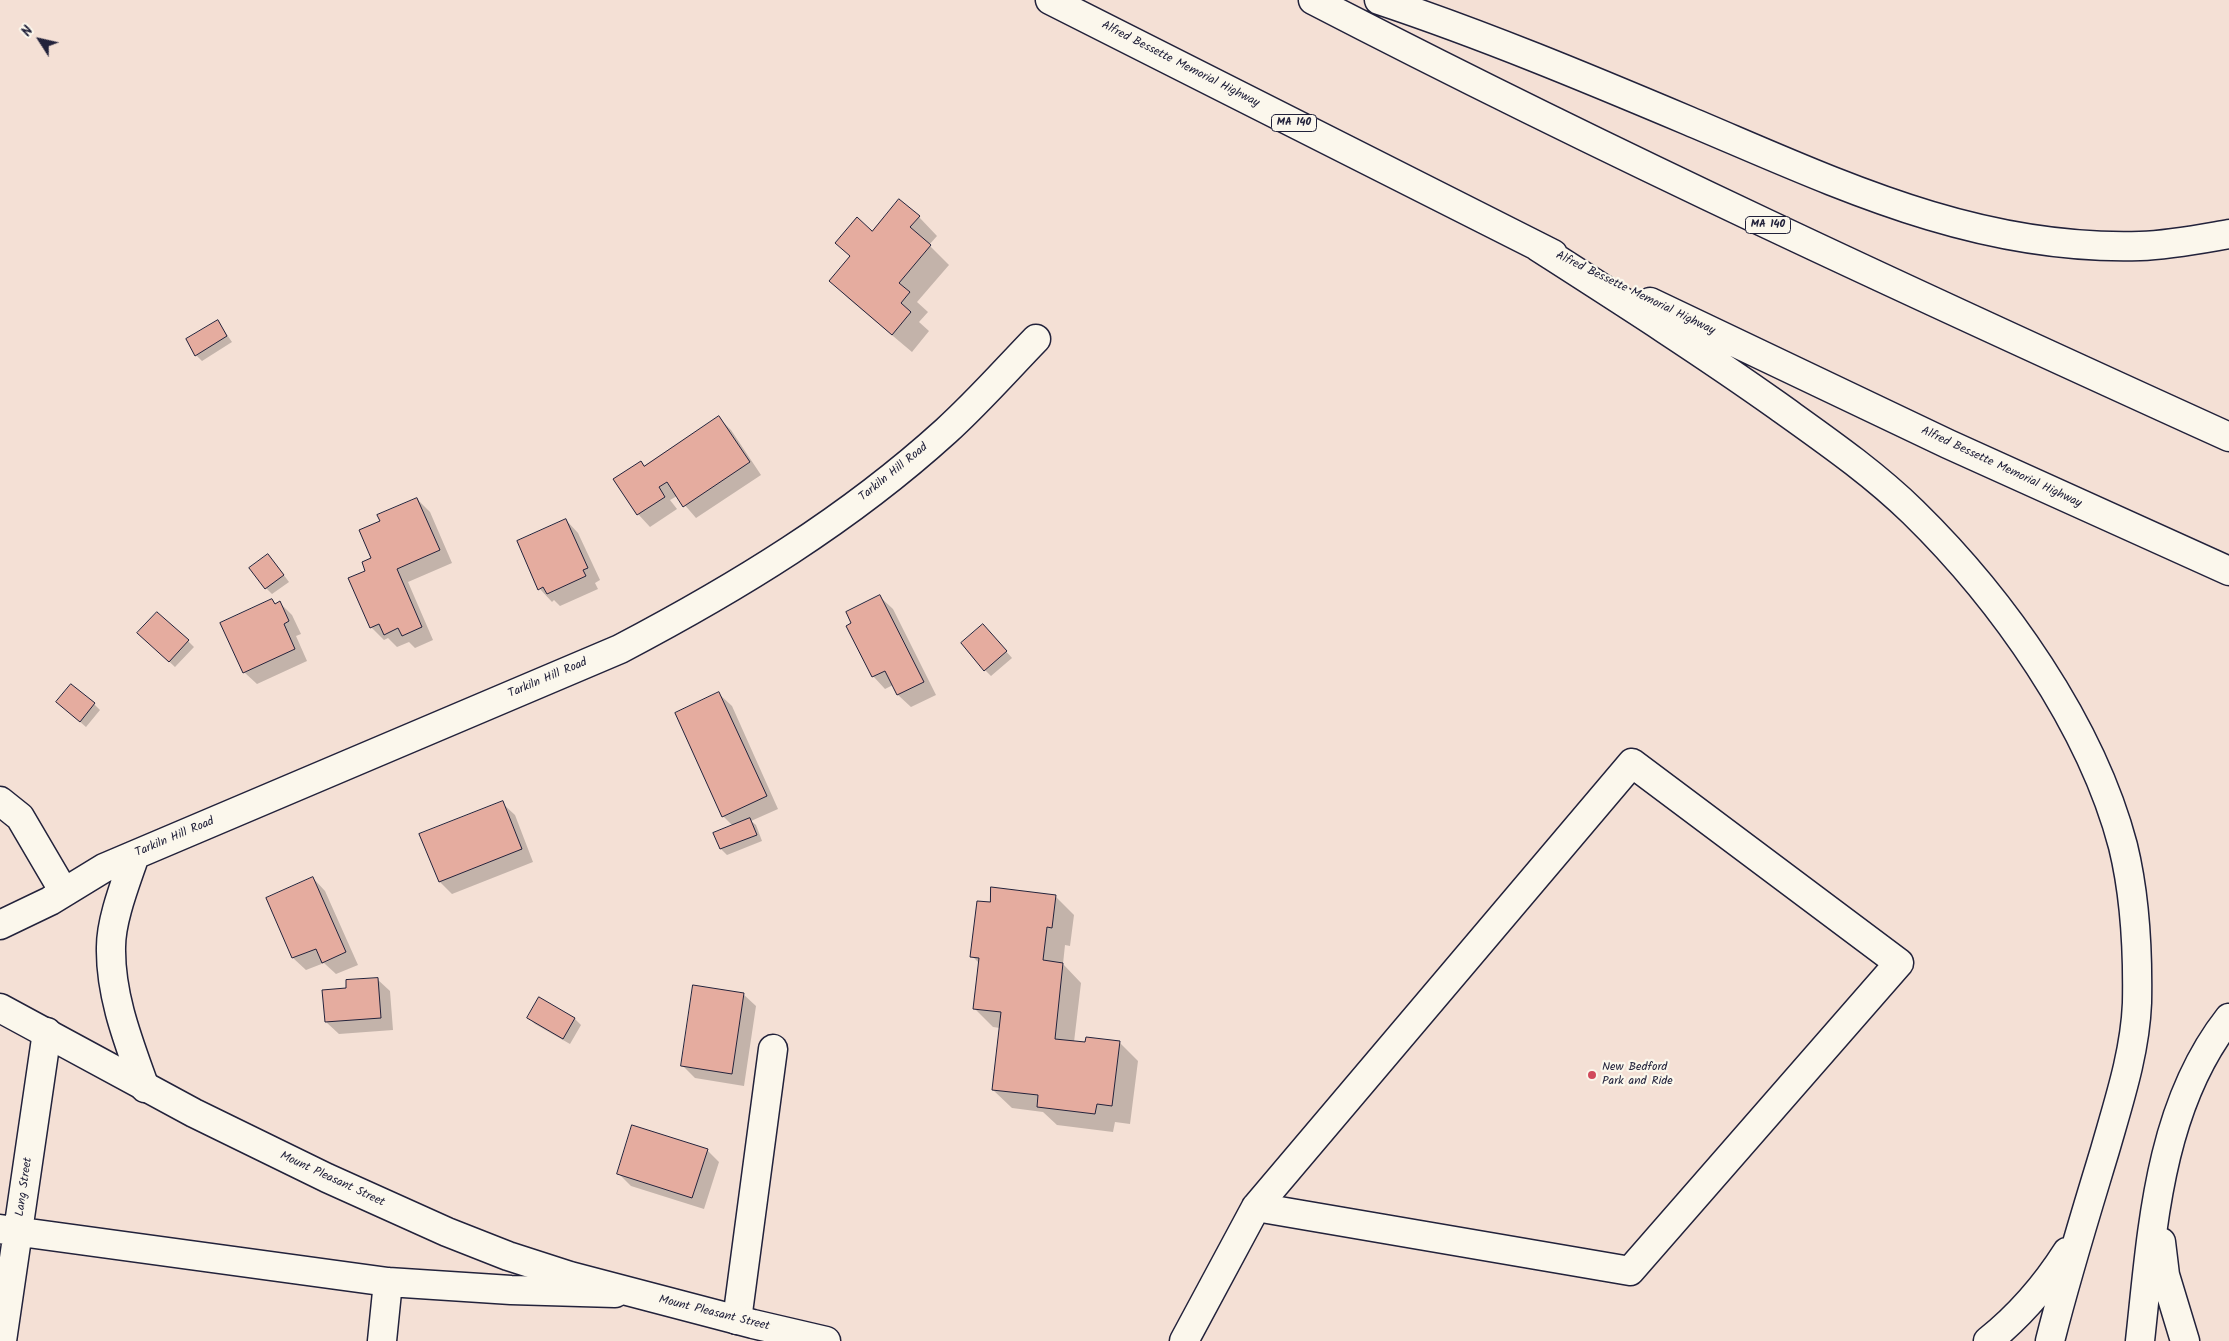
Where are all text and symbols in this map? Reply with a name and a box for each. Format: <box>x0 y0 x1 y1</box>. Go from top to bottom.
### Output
north arrow <box>15 15 65 65</box>
street label: Alfred Bessette Memorial Highway <box>1099 19 1261 111</box>
text: N <box>16 21 39 41</box>
road number: MA 140 <box>1272 115 1316 132</box>
road number: MA 140 <box>1746 216 1790 234</box>
street label: Alfred Bessette Memorial Highway <box>1553 249 1717 339</box>
street label: Alfred Bessette Memorial Highway <box>1918 424 2084 512</box>
street label: Tarkiln Hill Road <box>857 441 931 505</box>
street label: Tarkiln Hill Road <box>506 656 590 702</box>
street label: Tarkiln Hill Road <box>133 815 217 861</box>
place label: New Bedford Park and Ride <box>1602 1061 1673 1089</box>
marker: New Bedford Park and Ride <box>1586 1069 1598 1081</box>
street label: Mount Pleasant Street <box>277 1149 387 1211</box>
street label: Lang Street <box>14 1157 36 1217</box>
street label: Mount Pleasant Street <box>657 1293 771 1335</box>

